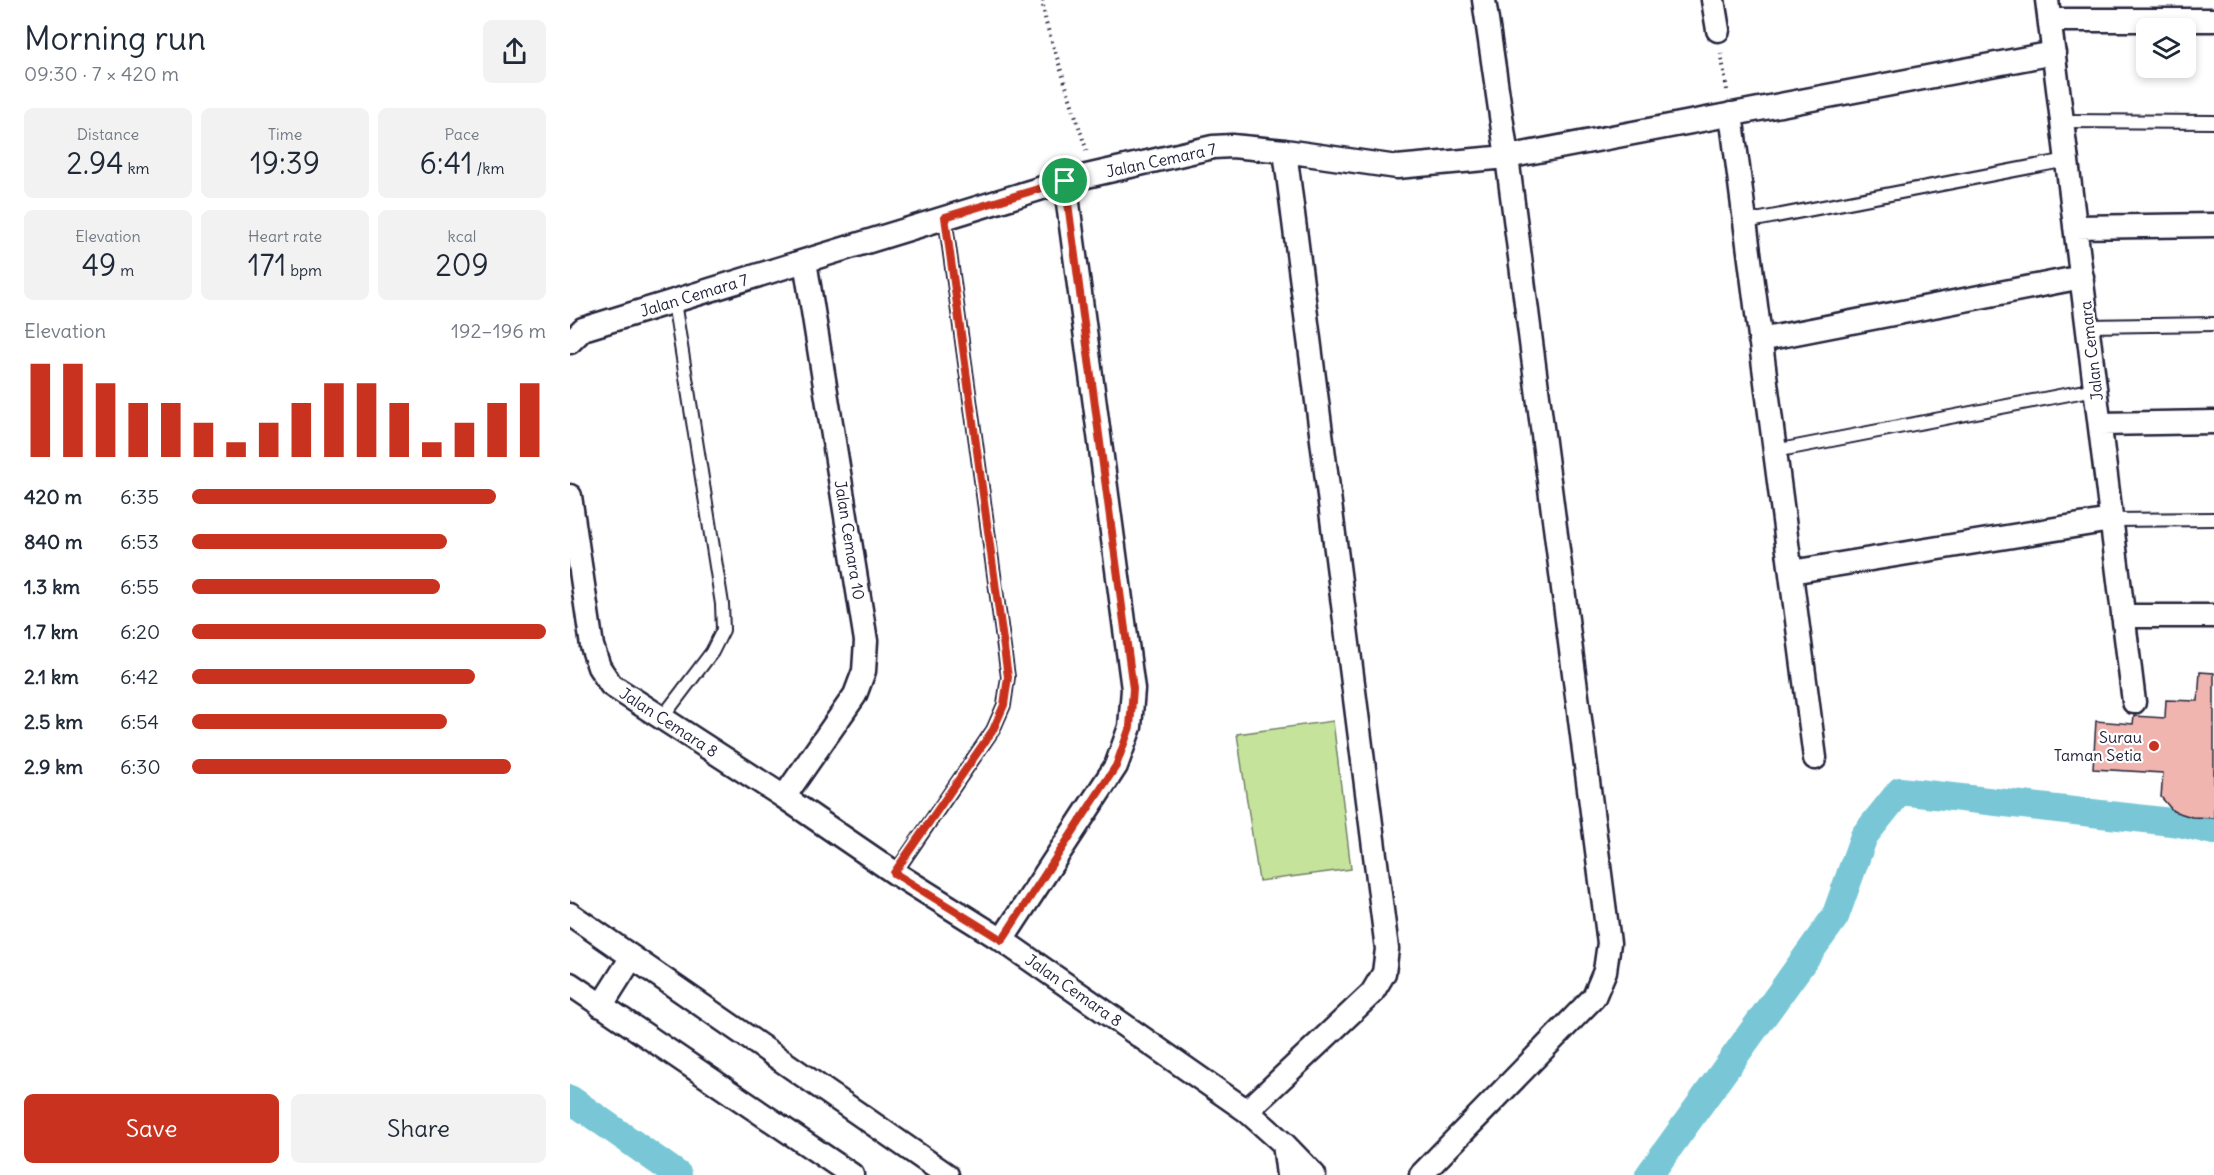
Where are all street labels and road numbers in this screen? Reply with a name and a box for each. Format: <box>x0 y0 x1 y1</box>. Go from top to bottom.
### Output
street label: Jalan Cemara 7 <box>1104 139 1218 181</box>
street label: Jalan Cemara 7 <box>637 269 751 321</box>
street label: Jalan Cemara <box>2075 300 2107 402</box>
street label: Jalan Cemara 10 <box>831 479 869 601</box>
street label: Jalan Cemara 8 <box>616 683 722 761</box>
street label: Jalan Cemara 8 <box>1022 949 1126 1031</box>

